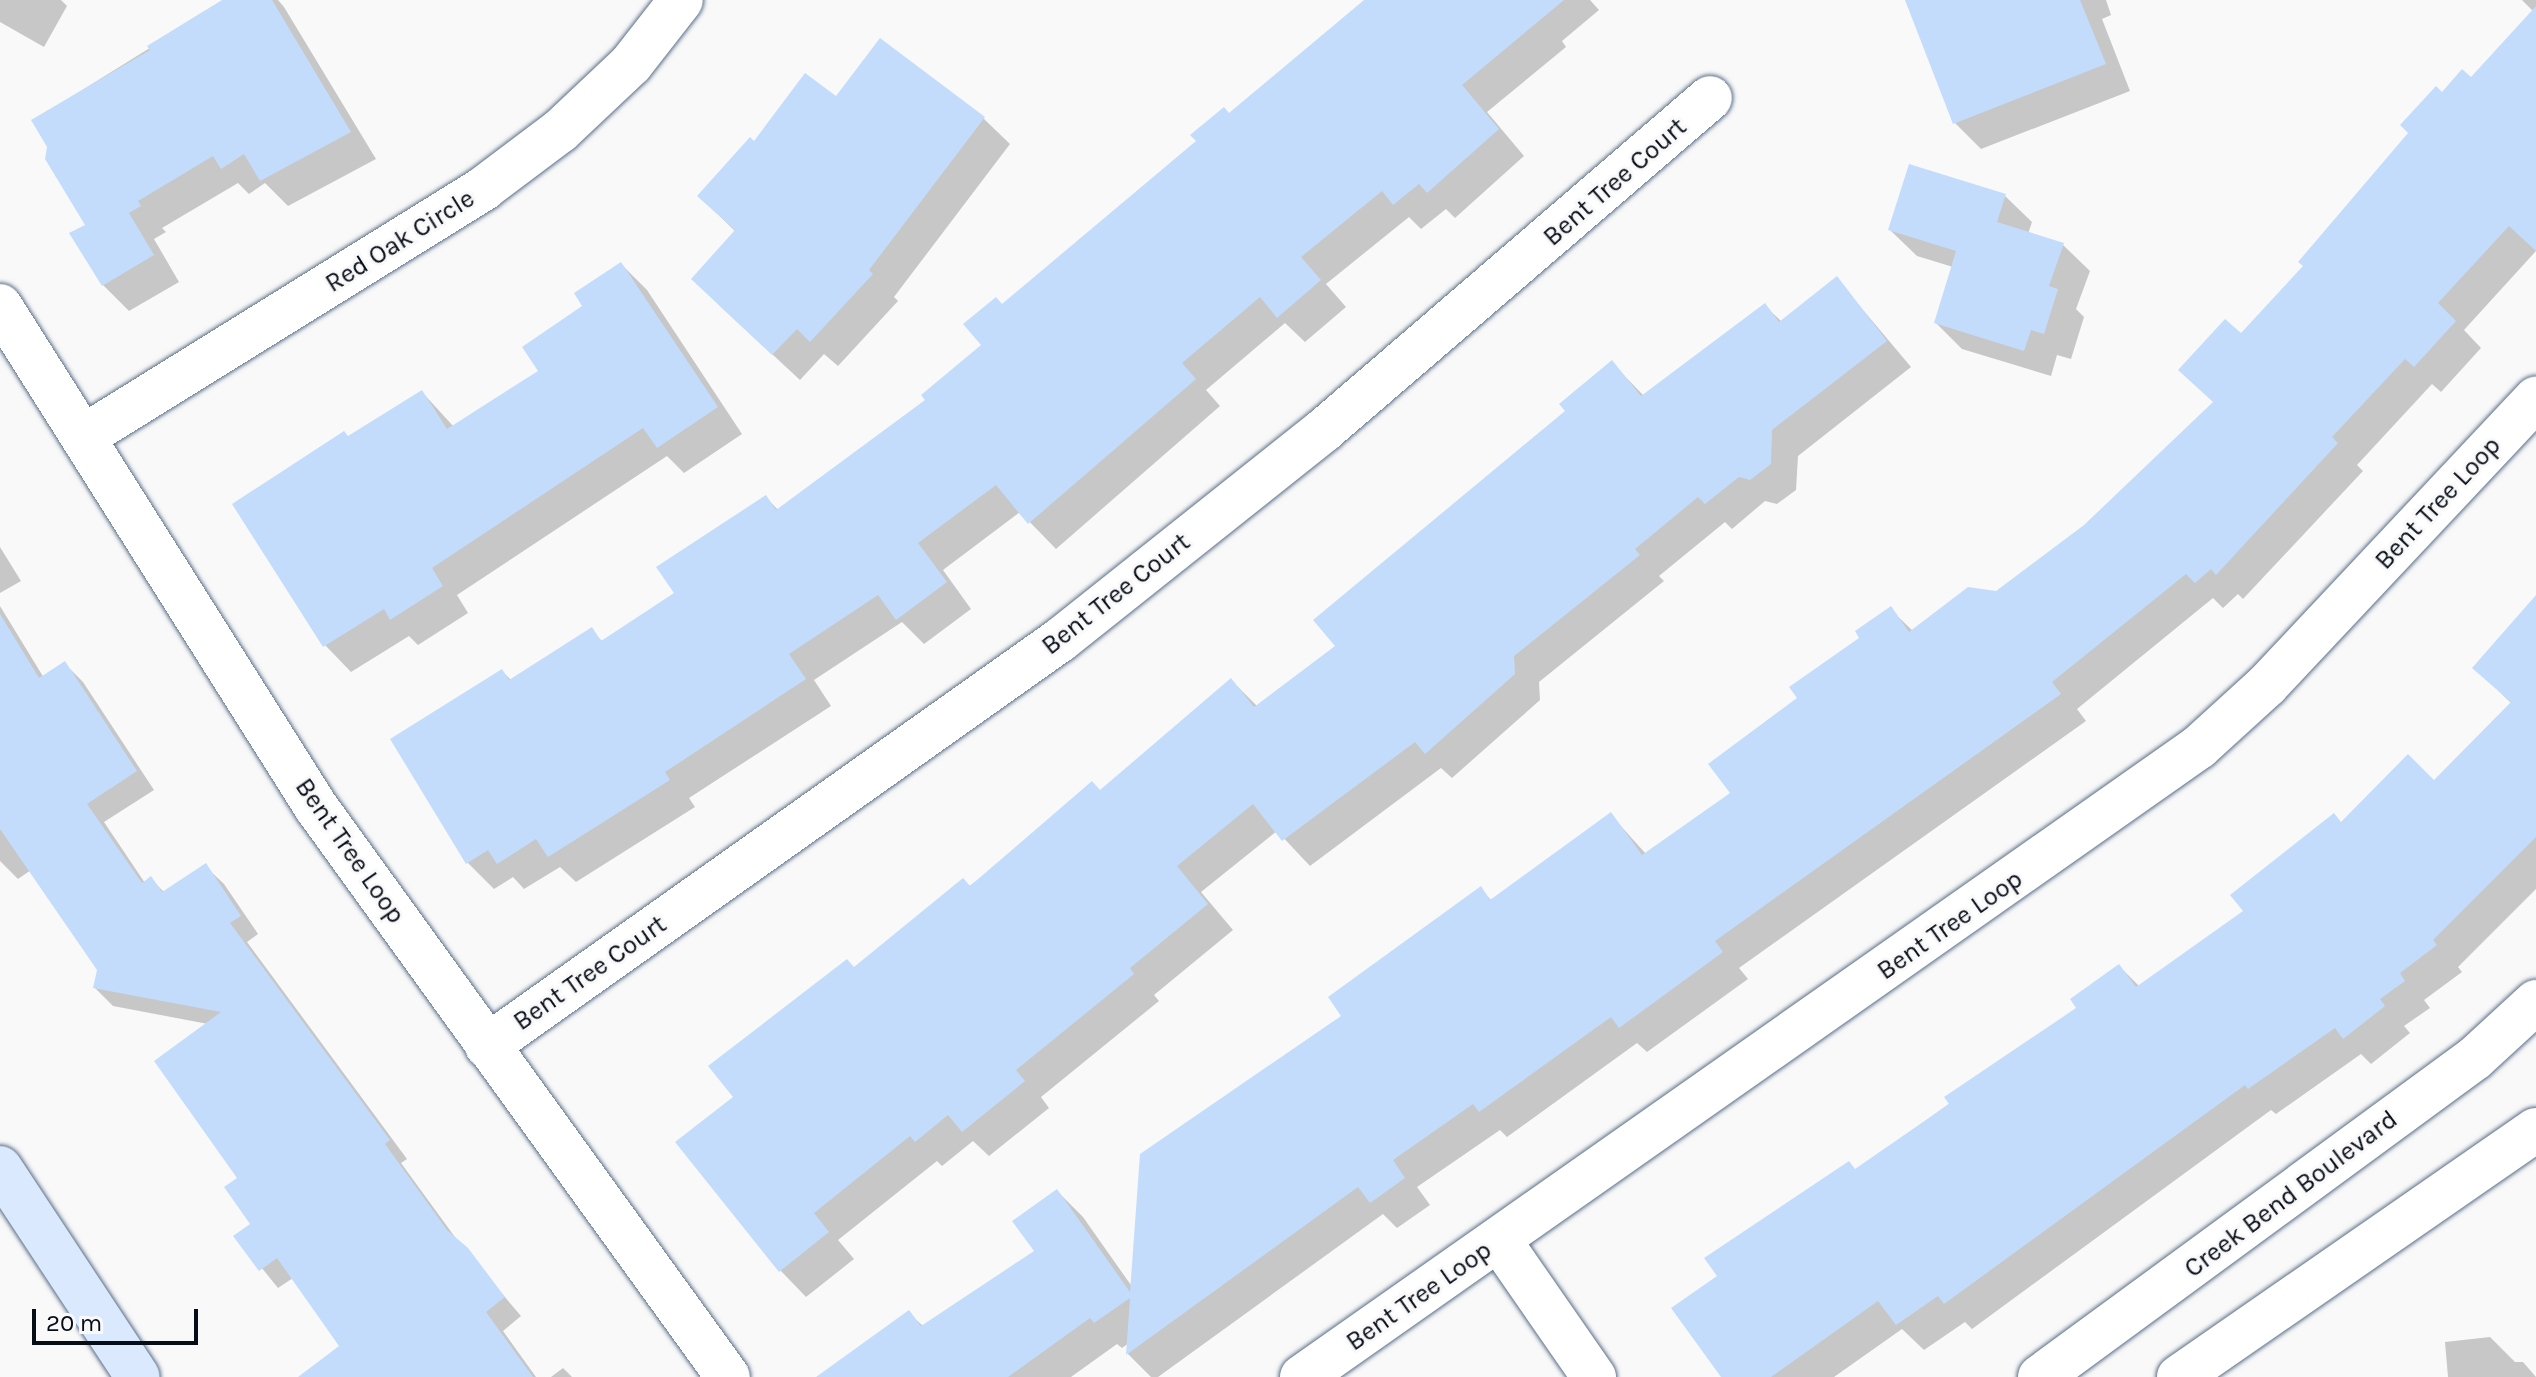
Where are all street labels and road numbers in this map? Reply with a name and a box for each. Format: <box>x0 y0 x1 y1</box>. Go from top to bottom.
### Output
street label: Bent Tree Court <box>1537 111 1693 253</box>
street label: Red Oak Circle <box>320 183 480 299</box>
street label: Bent Tree Loop <box>2369 430 2507 576</box>
street label: Bent Tree Court <box>1036 526 1196 662</box>
street label: Bent Tree Loop <box>288 772 412 930</box>
street label: Bent Tree Loop <box>1871 863 2029 987</box>
street label: Bent Tree Court <box>507 909 673 1037</box>
street label: Creek Bend Boulevard <box>2178 1104 2404 1284</box>
street label: Bent Tree Loop <box>1340 1234 1498 1358</box>

